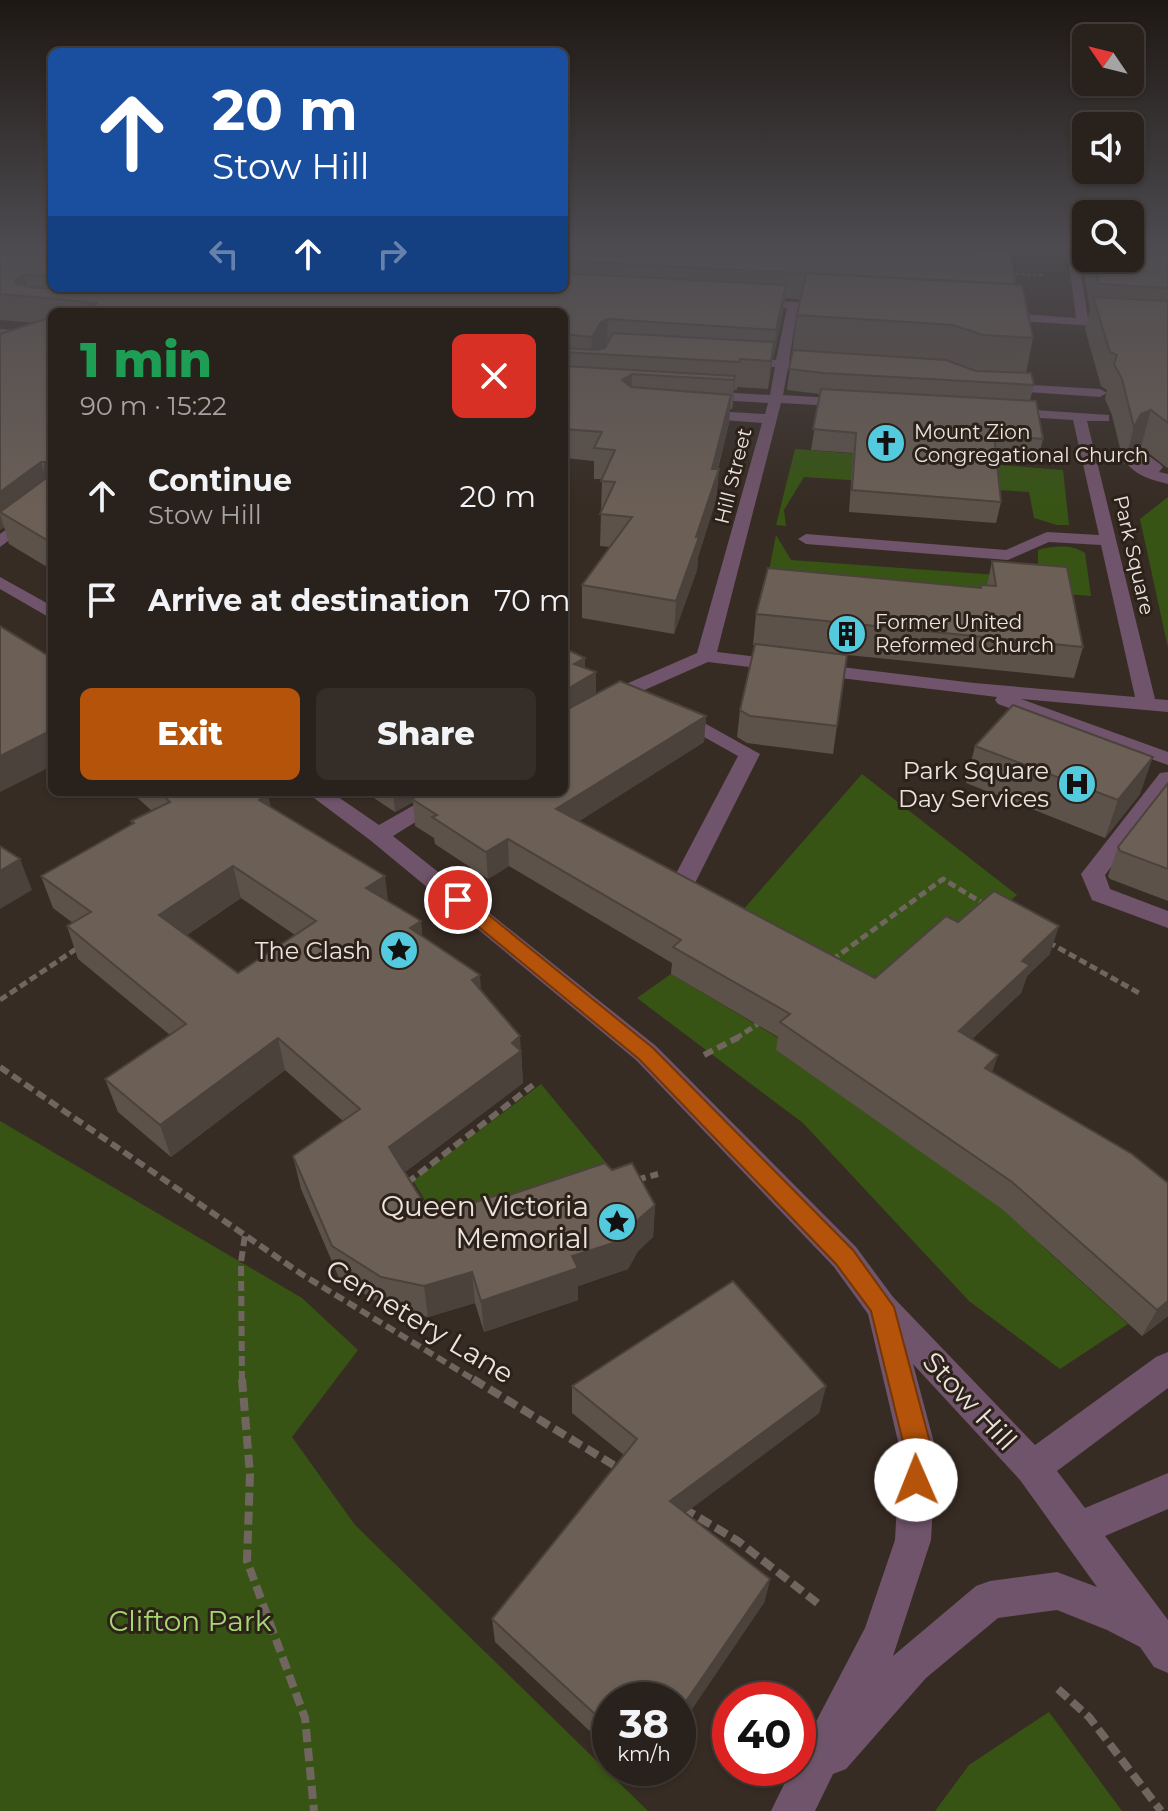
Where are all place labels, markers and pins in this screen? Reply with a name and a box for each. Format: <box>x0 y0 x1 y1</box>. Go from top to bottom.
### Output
place label: Mount Zion Congregational Church <box>914 420 1148 467</box>
church icon: Mount Zion Congregational Church <box>865 422 907 464</box>
place label: Former United Reformed Church <box>875 610 1054 657</box>
building icon: Former United Reformed Church <box>826 613 868 655</box>
place label: Park Square Day Services <box>898 756 1049 813</box>
hospital icon: Park Square Day Services <box>1056 763 1098 805</box>
pin <box>424 866 492 934</box>
place icon: The Clash <box>378 929 420 971</box>
place label: The Clash <box>255 936 371 965</box>
place label: Queen Victoria Memorial <box>381 1189 589 1255</box>
place icon: Queen Victoria Memorial <box>596 1201 638 1243</box>

